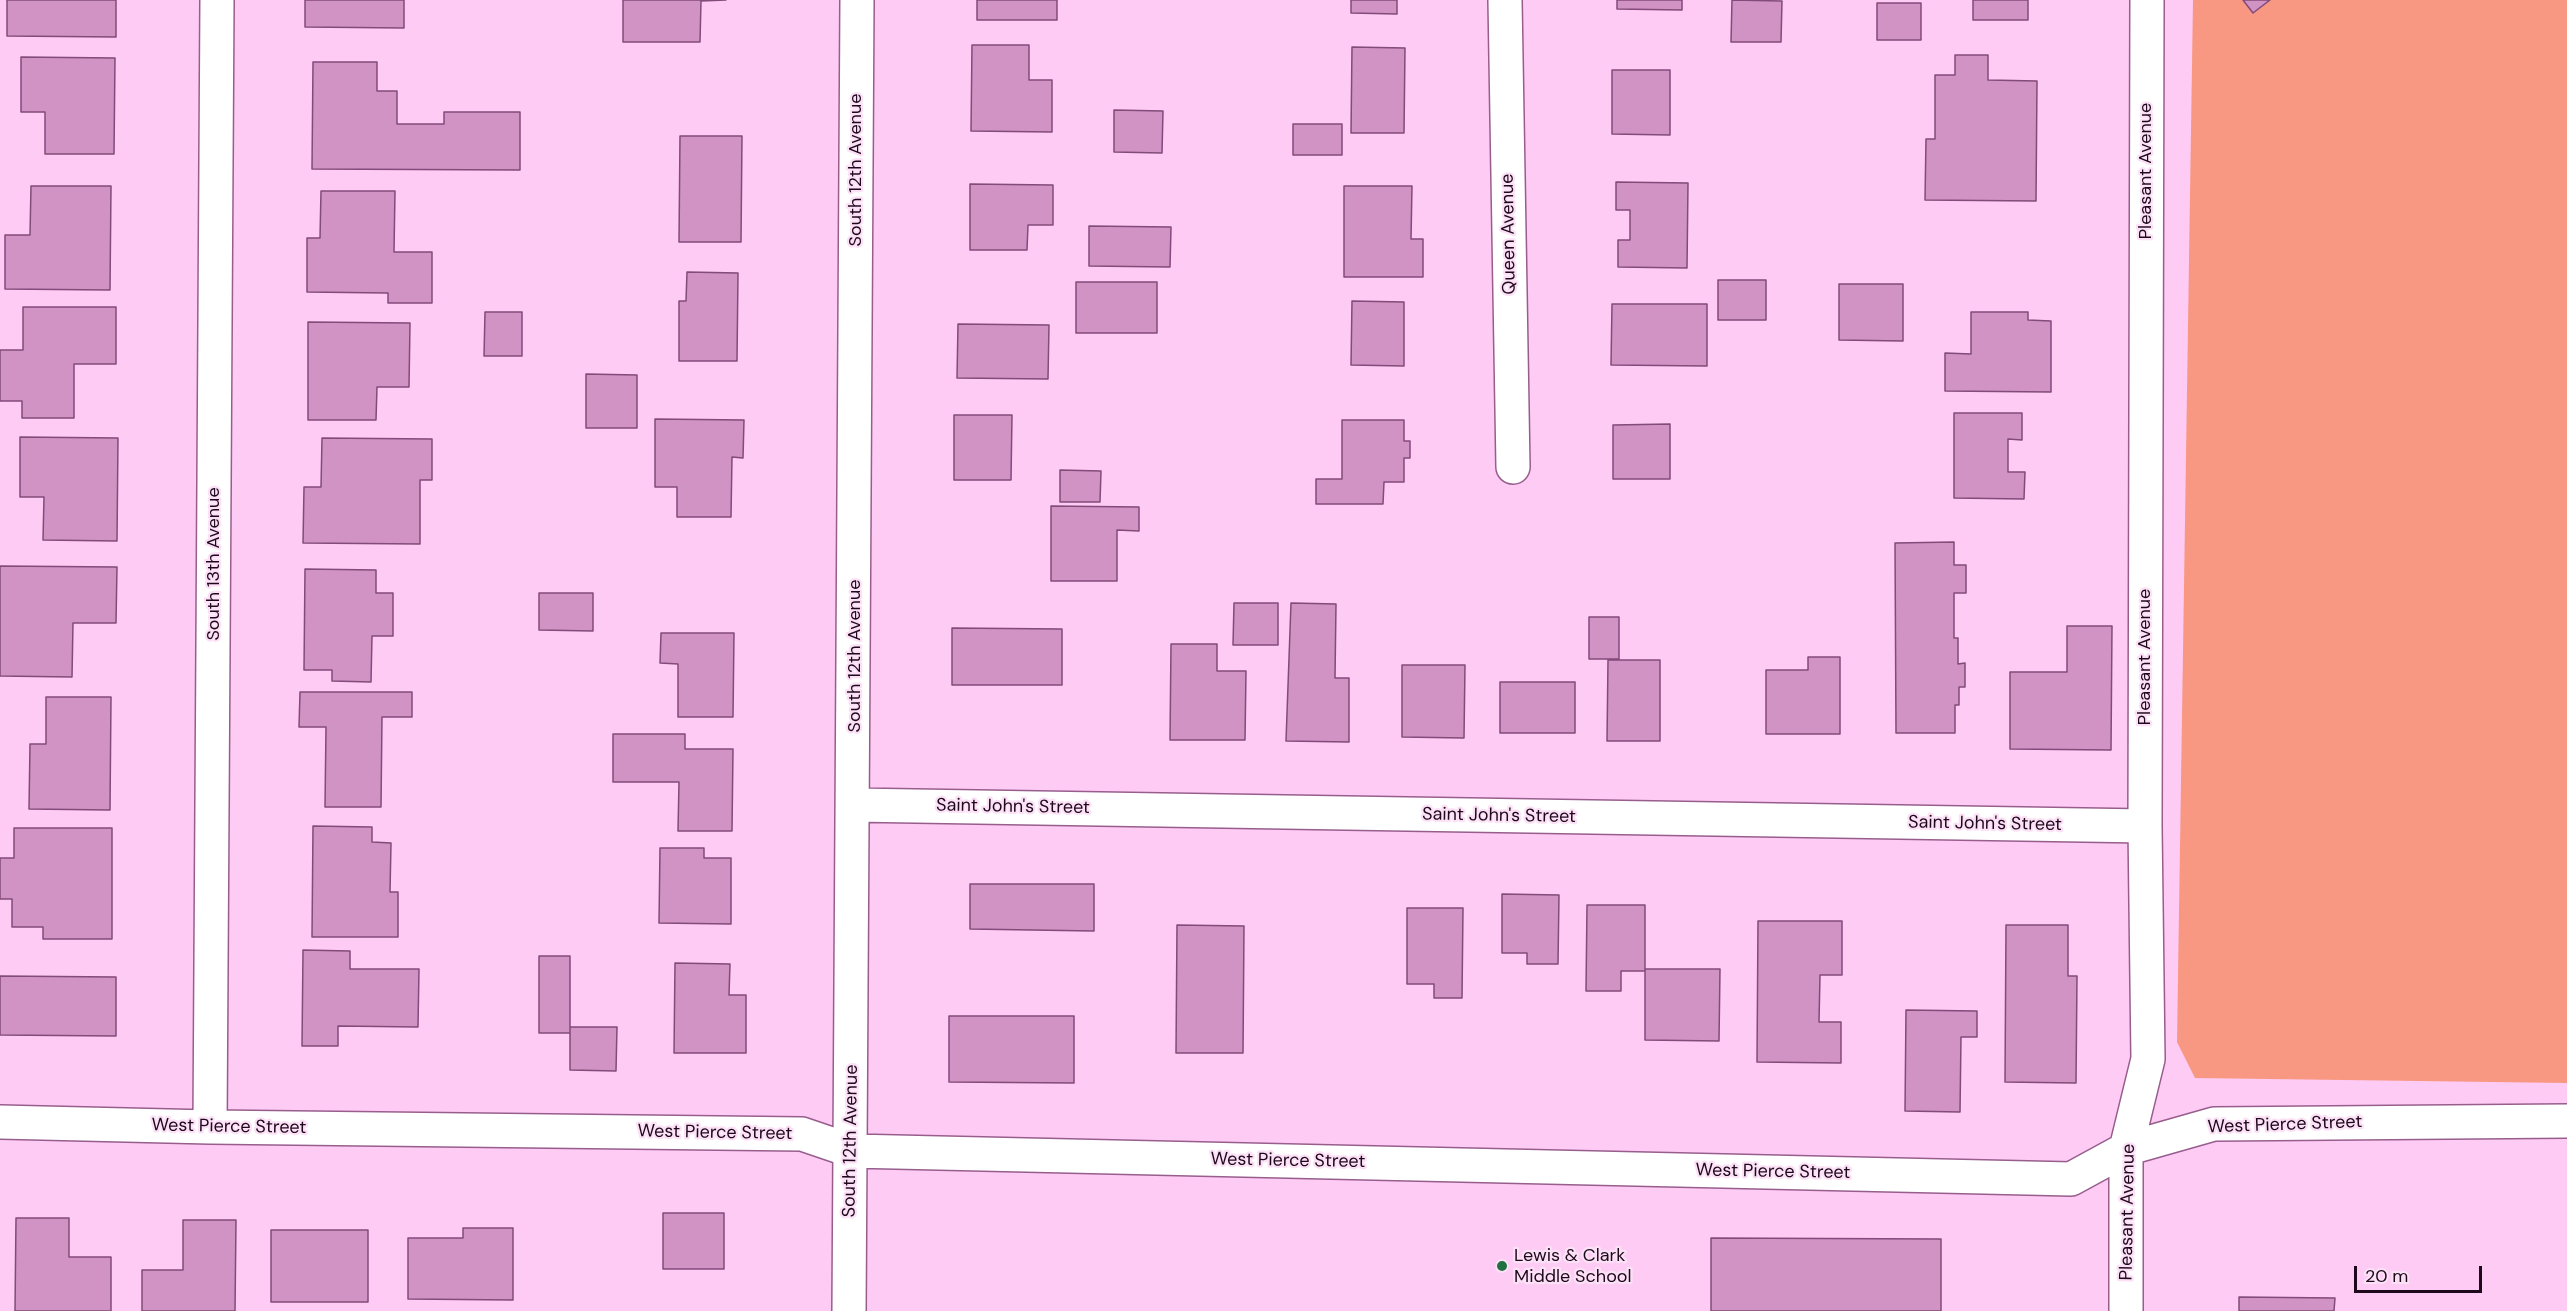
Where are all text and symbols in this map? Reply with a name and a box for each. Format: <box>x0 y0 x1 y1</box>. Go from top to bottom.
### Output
street label: South 12th Avenue <box>845 94 867 246</box>
street label: Pleasant Avenue <box>2135 103 2157 239</box>
street label: Queen Avenue <box>1497 173 1521 295</box>
street label: South 13th Avenue <box>203 487 225 641</box>
street label: South 12th Avenue <box>844 580 866 732</box>
street label: Pleasant Avenue <box>2134 589 2156 725</box>
street label: Saint John's Street <box>936 795 1090 819</box>
street label: Saint John's Street <box>1422 804 1576 828</box>
street label: Saint John's Street <box>1908 812 2062 836</box>
street label: South 12th Avenue <box>839 1064 863 1218</box>
street label: West Pierce Street <box>2207 1112 2363 1138</box>
street label: West Pierce Street <box>151 1115 307 1139</box>
street label: West Pierce Street <box>637 1121 793 1145</box>
street label: Pleasant Avenue <box>2116 1144 2140 1280</box>
street label: West Pierce Street <box>1210 1149 1366 1173</box>
street label: West Pierce Street <box>1695 1160 1851 1184</box>
place label: Lewis & Clark Middle School <box>1514 1245 1632 1288</box>
scale bar <box>2357 1254 2484 1292</box>
marker: Lewis & Clark Middle School <box>1495 1259 1509 1273</box>
text: 20 m <box>2365 1264 2408 1288</box>

